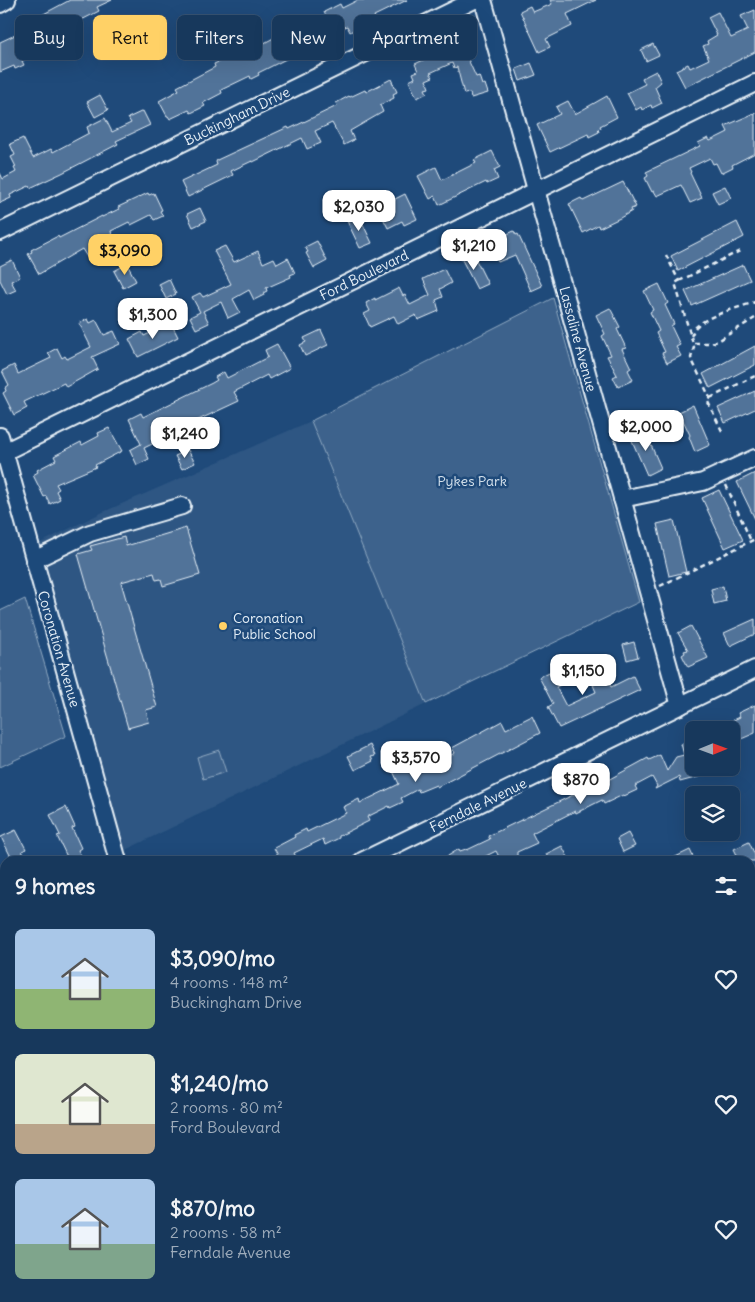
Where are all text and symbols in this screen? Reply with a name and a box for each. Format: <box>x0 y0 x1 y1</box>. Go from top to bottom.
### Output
chip: Buy <box>15 15 83 60</box>
chip: Rent <box>93 15 167 60</box>
chip: Filters <box>177 15 262 60</box>
chip: New <box>272 15 344 60</box>
chip: Apartment <box>354 15 477 60</box>
street label: Buckingham Drive <box>181 83 293 149</box>
pin: $2,030 <box>318 190 400 232</box>
text: $2,030 <box>333 196 385 216</box>
pin: $1,210 <box>433 228 515 271</box>
pin: $3,090 <box>84 234 166 276</box>
text: $1,210 <box>452 235 496 255</box>
text: $3,090 <box>99 240 151 260</box>
street label: Ford Boulevard <box>317 246 411 304</box>
street label: Lassaline Avenue <box>555 284 601 394</box>
pin: $1,300 <box>112 298 194 340</box>
text: $1,300 <box>129 304 177 324</box>
pin: $2,000 <box>605 410 687 452</box>
pin: $1,240 <box>144 416 226 459</box>
text: $2,000 <box>620 416 672 436</box>
text: $1,240 <box>162 423 208 443</box>
park label: Pykes Park <box>437 472 507 490</box>
street label: Coronation Avenue <box>34 589 84 709</box>
place label: Coronation Public School <box>233 609 316 643</box>
marker: Coronation Public School <box>217 620 229 632</box>
pin: $1,150 <box>542 654 624 696</box>
text: $1,150 <box>561 660 605 680</box>
north arrow <box>685 721 740 776</box>
map controls <box>685 721 740 841</box>
pin: $3,570 <box>375 740 457 783</box>
text: $3,570 <box>392 747 440 767</box>
pin: $870 <box>551 762 611 805</box>
text: $870 <box>563 769 599 789</box>
street label: Ferndale Avenue <box>427 774 529 836</box>
button: layers <box>685 786 740 841</box>
icon: filters <box>712 872 740 900</box>
text: 9 homes <box>15 873 95 900</box>
text: $3,090/mo <box>170 945 275 972</box>
icon: home <box>55 949 115 1009</box>
icon: heart <box>712 965 740 993</box>
text: 4 rooms · 148 m² <box>170 972 289 992</box>
text: Buckingham Drive <box>170 992 302 1012</box>
text: $1,240/mo <box>170 1070 269 1097</box>
icon: home <box>55 1074 115 1134</box>
icon: heart <box>712 1090 740 1118</box>
text: 2 rooms · 80 m² <box>170 1097 283 1117</box>
text: Ford Boulevard <box>170 1117 281 1137</box>
text: $870/mo <box>170 1195 255 1222</box>
icon: home <box>55 1199 115 1259</box>
icon: heart <box>712 1215 740 1243</box>
text: 2 rooms · 58 m² <box>170 1222 282 1242</box>
text: Ferndale Avenue <box>170 1242 291 1262</box>

